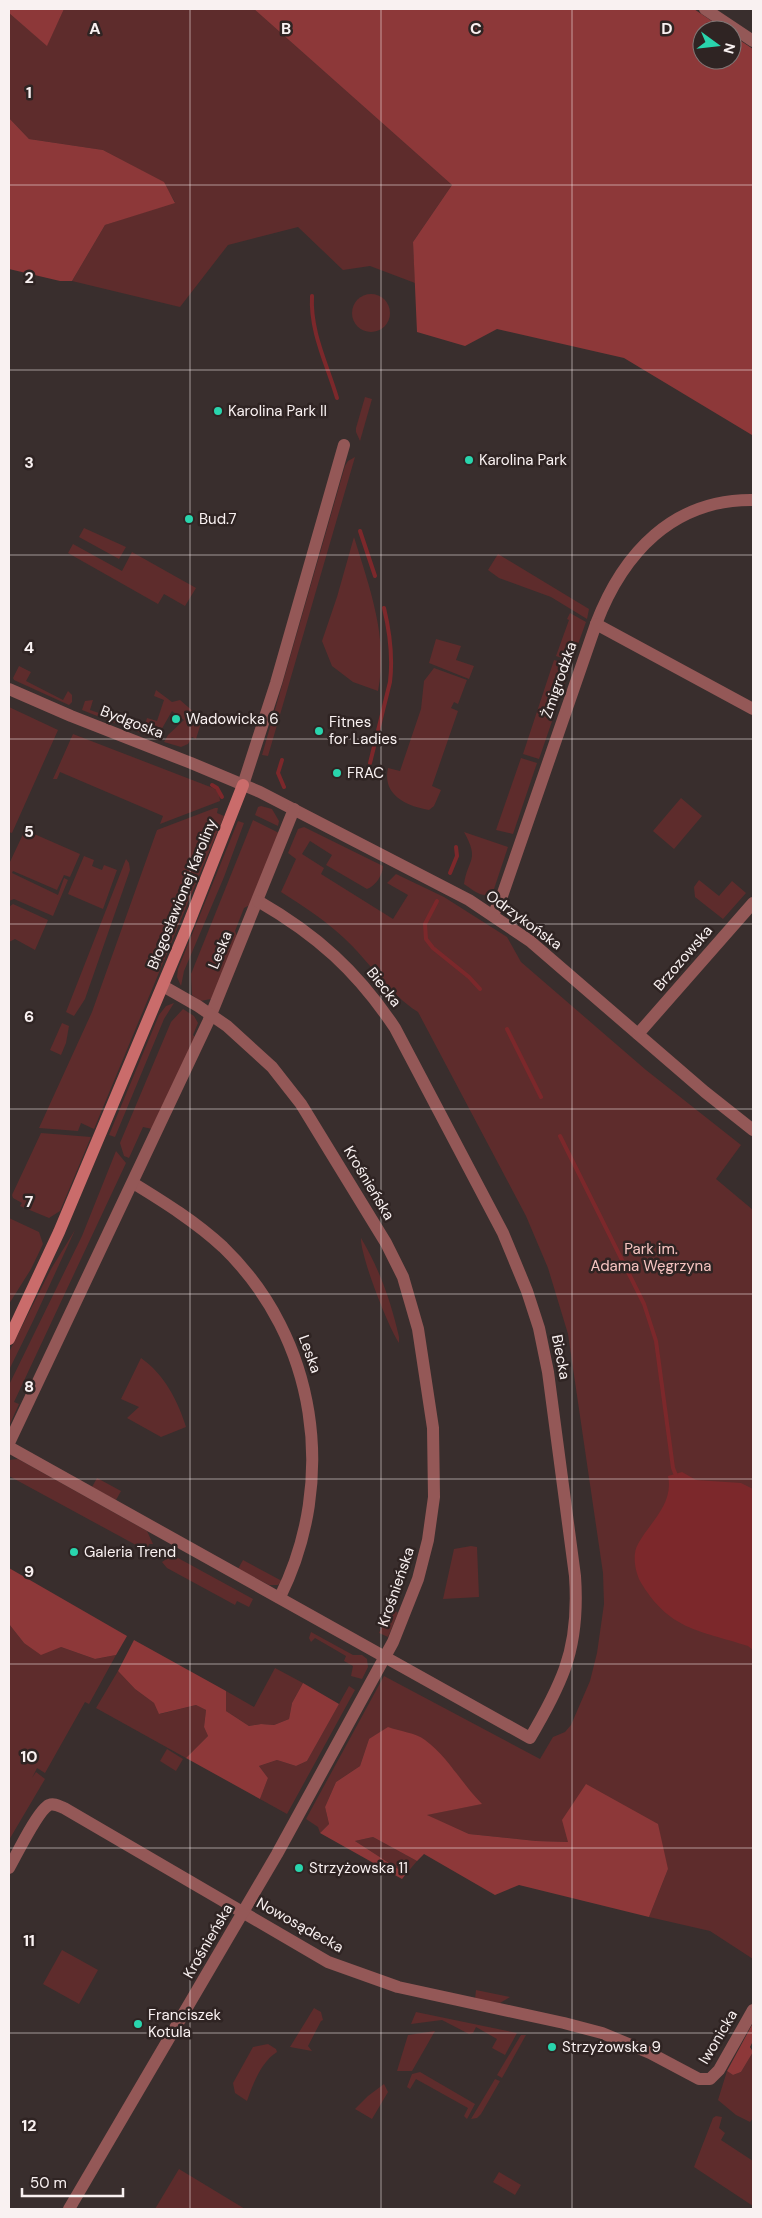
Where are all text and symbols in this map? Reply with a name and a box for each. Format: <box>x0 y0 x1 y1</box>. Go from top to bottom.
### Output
text: A <box>89 18 101 39</box>
text: B <box>281 18 291 39</box>
text: C <box>470 18 482 39</box>
text: D <box>661 18 673 39</box>
north arrow <box>692 20 742 70</box>
text: N <box>720 41 740 56</box>
text: 1 <box>26 82 32 103</box>
text: 2 <box>24 267 34 288</box>
place label: Karolina Park II <box>228 401 327 421</box>
marker: Karolina Park II <box>212 405 224 417</box>
place label: Karolina Park <box>479 450 568 470</box>
text: 3 <box>24 452 34 473</box>
marker: Karolina Park <box>463 454 475 466</box>
place label: Bud.7 <box>199 509 237 529</box>
marker: Bud.7 <box>183 513 195 525</box>
text: 4 <box>24 637 34 658</box>
street label: Żmigrodzka <box>537 639 581 721</box>
street label: Bydgoska <box>97 701 167 743</box>
place label: Wadowicka 6 <box>186 709 279 729</box>
place label: Fitnes for Ladies <box>329 712 397 749</box>
marker: Wadowicka 6 <box>170 713 182 725</box>
marker: Fitnes for Ladies <box>313 725 325 737</box>
place label: FRAC <box>347 763 384 783</box>
marker: FRAC <box>331 767 343 779</box>
street label: Błogosławionej Karoliny <box>143 815 222 972</box>
text: 5 <box>24 821 34 842</box>
street label: Odrzykońska <box>482 886 566 954</box>
street label: Brzozowska <box>649 921 717 995</box>
street label: Leska <box>203 928 237 972</box>
street label: Biecka <box>362 963 406 1011</box>
text: 6 <box>24 1006 34 1027</box>
street label: Krośnieńska <box>339 1142 399 1224</box>
text: 7 <box>25 1191 34 1212</box>
park label: Park im. Adama Węgrzyna <box>591 1239 711 1276</box>
street label: Leska <box>294 1332 326 1376</box>
street label: Biecka <box>547 1333 575 1381</box>
text: 8 <box>24 1376 34 1397</box>
place label: Galeria Trend <box>84 1542 176 1562</box>
street label: Krośnieńska <box>373 1545 419 1629</box>
marker: Galeria Trend <box>68 1546 80 1558</box>
text: 9 <box>24 1561 34 1582</box>
text: 10 <box>20 1746 38 1767</box>
place label: Strzyżowska 11 <box>309 1858 408 1878</box>
marker: Strzyżowska 11 <box>293 1862 305 1874</box>
street label: Nowosądecka <box>253 1893 347 1957</box>
street label: Krośnieńska <box>179 1900 237 1982</box>
text: 11 <box>23 1930 35 1951</box>
place label: Franciszek Kotula <box>148 2005 221 2042</box>
street label: Iwonicka <box>694 2006 742 2068</box>
marker: Franciszek Kotula <box>132 2018 144 2030</box>
place label: Strzyżowska 9 <box>562 2037 661 2057</box>
marker: Strzyżowska 9 <box>546 2041 558 2053</box>
text: 12 <box>21 2115 37 2136</box>
scale bar <box>22 2166 124 2198</box>
text: 50 m <box>30 2173 67 2193</box>

